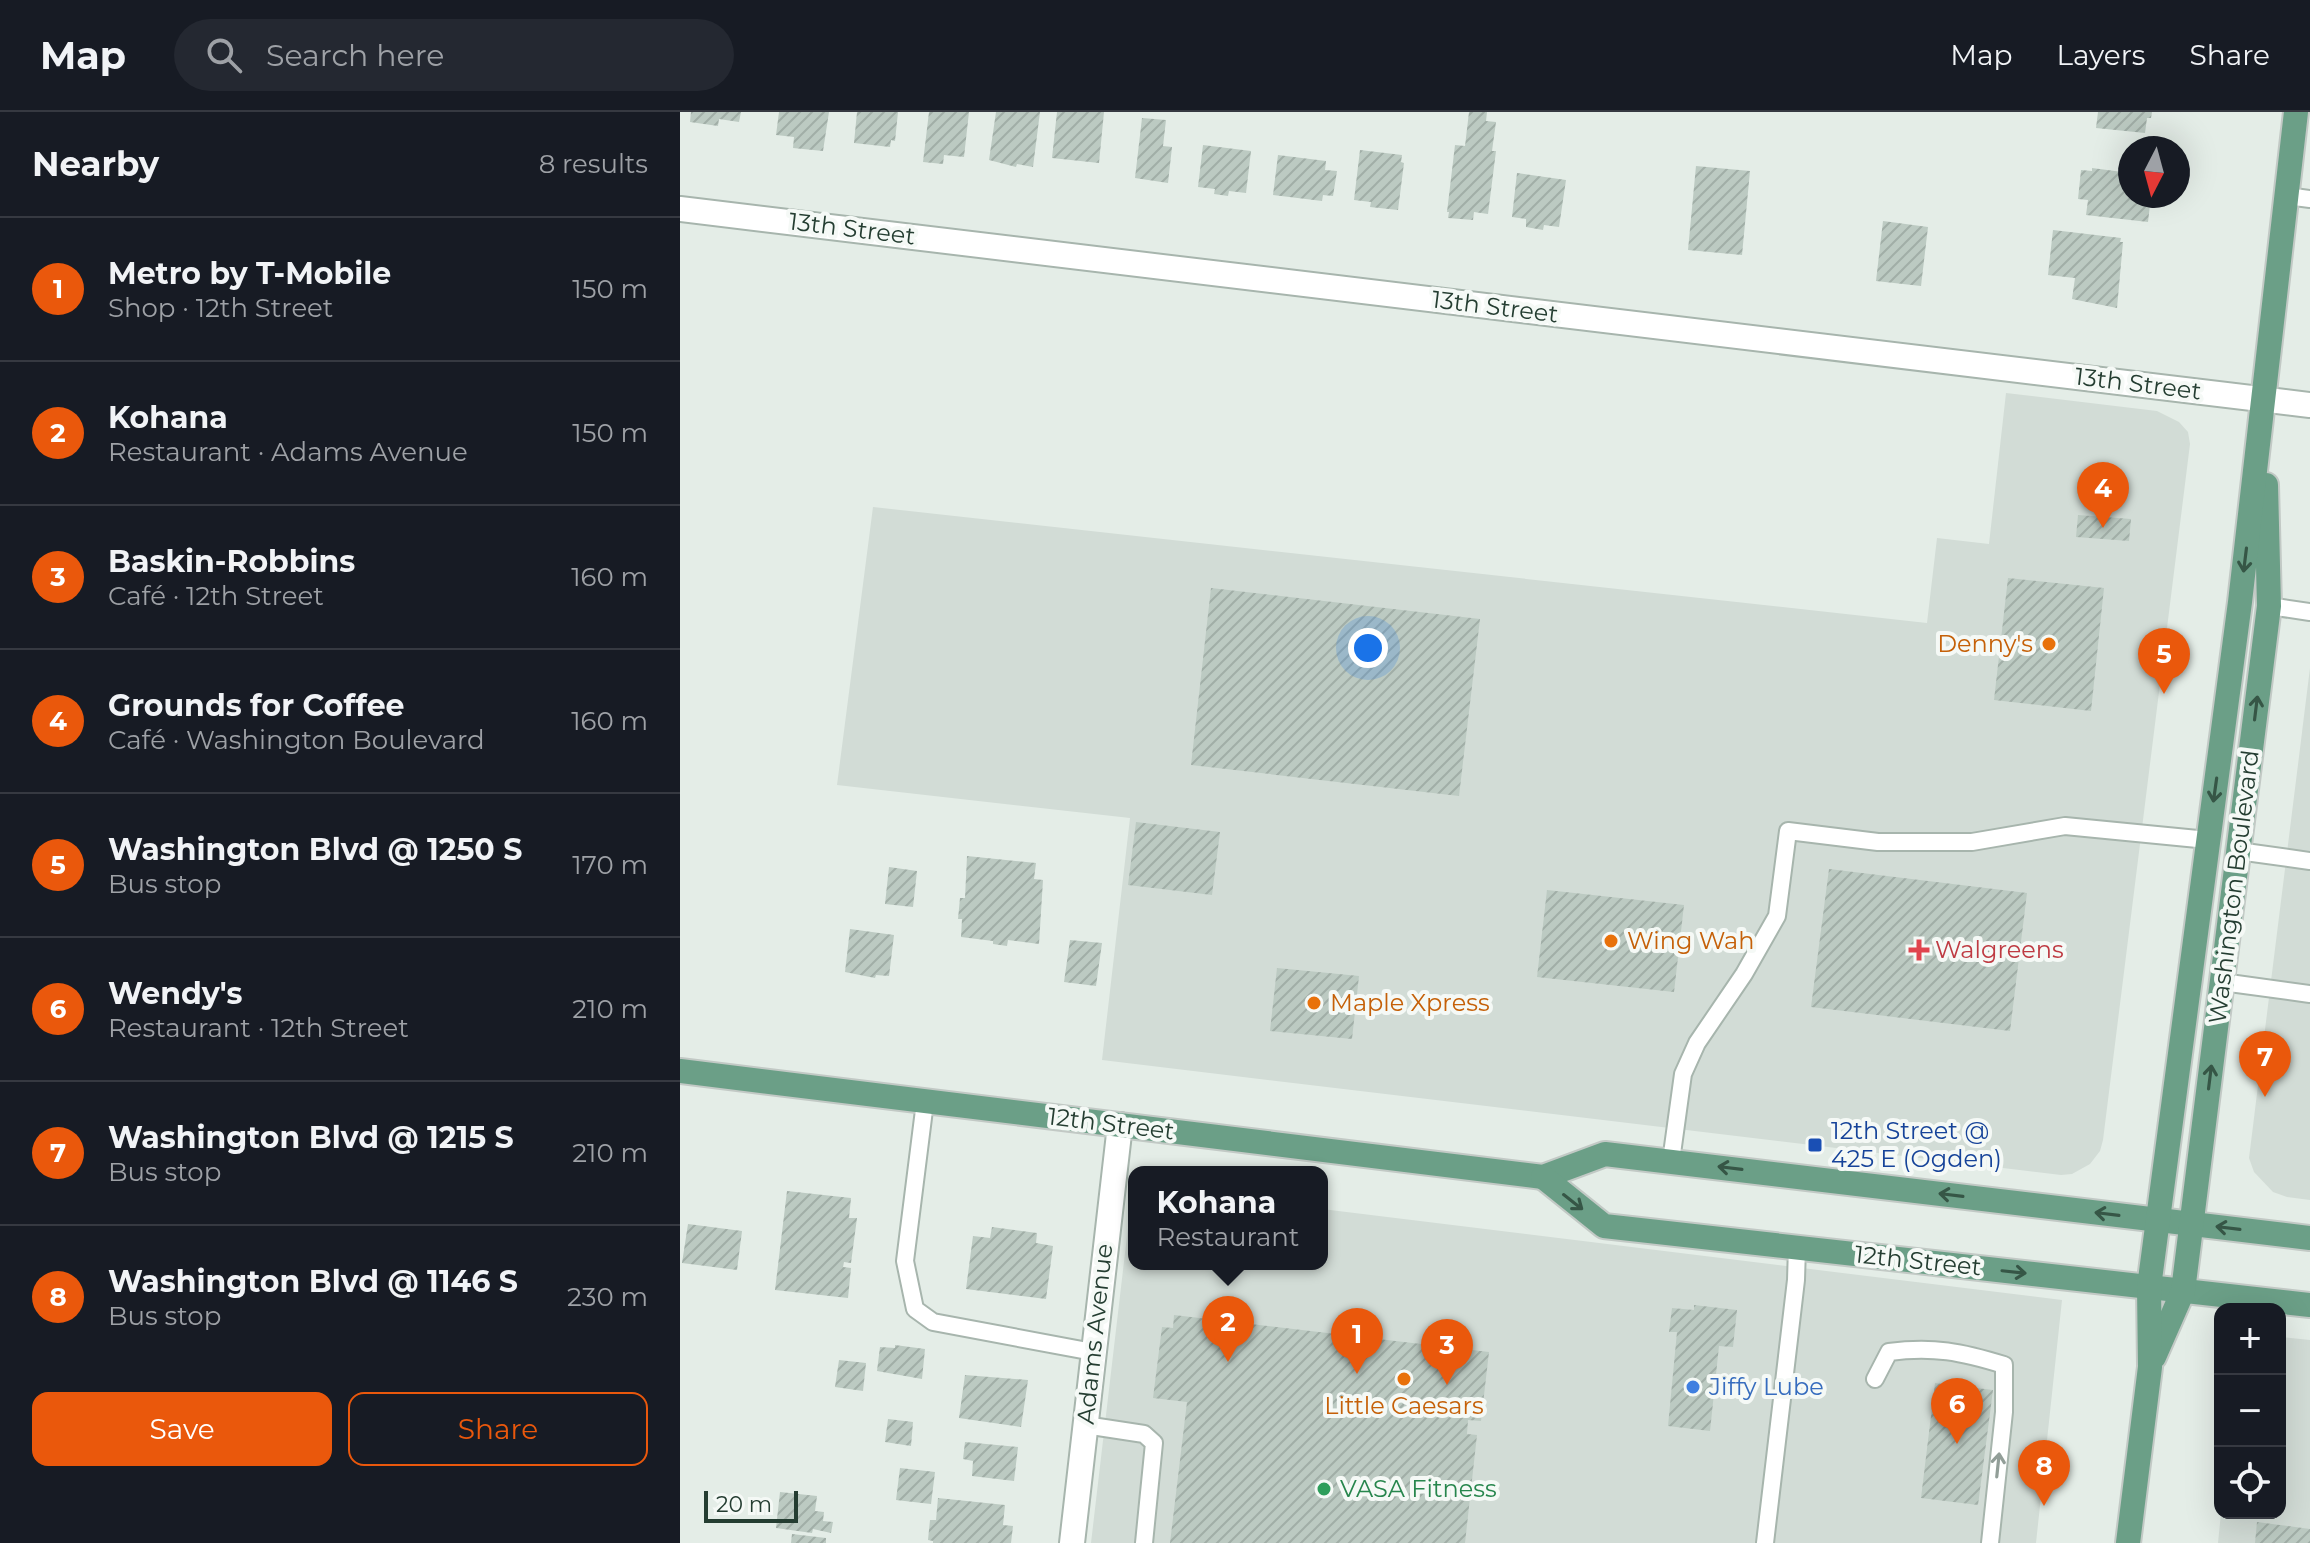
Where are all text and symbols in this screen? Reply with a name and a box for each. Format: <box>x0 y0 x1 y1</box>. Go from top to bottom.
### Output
search box <box>174 19 734 91</box>
text: Map <box>40 32 126 79</box>
icon: search <box>202 33 246 77</box>
text: Search here <box>266 37 444 74</box>
text: Map <box>1950 38 2013 72</box>
text: Layers <box>2057 38 2146 72</box>
text: Share <box>2190 38 2270 72</box>
north arrow <box>2118 136 2190 208</box>
text: Nearby <box>32 143 159 185</box>
text: 8 results <box>539 148 648 180</box>
street label: 13th Street <box>787 206 917 251</box>
text: Metro by T-Mobile <box>108 255 391 292</box>
text: 1 <box>53 273 63 305</box>
text: 150 m <box>572 273 648 305</box>
street label: 13th Street <box>1430 284 1560 329</box>
text: Shop · 12th Street <box>108 292 333 324</box>
street label: 13th Street <box>2073 361 2203 406</box>
text: Kohana <box>108 399 228 436</box>
text: 2 <box>50 417 66 449</box>
text: 150 m <box>572 417 648 449</box>
text: Restaurant · Adams Avenue <box>108 436 468 468</box>
pin: 4 <box>2077 462 2129 528</box>
text: Baskin-Robbins <box>108 543 355 580</box>
one-way arrow <box>2237 546 2252 573</box>
text: 3 <box>50 561 66 593</box>
text: 160 m <box>571 561 648 593</box>
text: Café · 12th Street <box>108 580 324 612</box>
your location <box>1348 628 1388 668</box>
pin: 5 <box>2138 628 2190 694</box>
place label: Denny's <box>1937 629 2033 658</box>
marker: Denny's <box>2040 635 2058 653</box>
text: Grounds for Coffee <box>108 687 405 724</box>
one-way arrow <box>2249 696 2264 721</box>
text: 4 <box>49 705 67 737</box>
text: 160 m <box>571 705 648 737</box>
text: Café · Washington Boulevard <box>108 724 485 756</box>
street label: Washington Boulevard <box>2202 748 2265 1026</box>
one-way arrow <box>2207 777 2222 803</box>
text: Washington Blvd @ 1250 S <box>108 831 522 868</box>
text: 5 <box>50 849 66 881</box>
text: 170 m <box>572 849 648 881</box>
text: Bus stop <box>108 868 221 900</box>
place label: Wing Wah <box>1627 926 1754 955</box>
marker: Wing Wah <box>1602 932 1620 950</box>
place label: Walgreens <box>1935 935 2064 964</box>
marker: Walgreens <box>1910 941 1928 959</box>
text: Wendy's <box>108 975 243 1012</box>
place label: Maple Xpress <box>1330 988 1490 1017</box>
text: 6 <box>50 993 66 1025</box>
text: 210 m <box>572 993 648 1025</box>
marker: Maple Xpress <box>1305 994 1323 1012</box>
text: Restaurant · 12th Street <box>108 1012 409 1044</box>
pin: 7 <box>2239 1031 2291 1097</box>
one-way arrow <box>2203 1065 2218 1090</box>
street label: 12th Street <box>1046 1101 1176 1146</box>
place label: 12th Street @ 425 E (Ogden) <box>1831 1116 2002 1173</box>
text: Washington Blvd @ 1215 S <box>108 1119 514 1156</box>
marker: 12th Street @ 425 E (Ogden) <box>1806 1136 1824 1154</box>
text: 7 <box>50 1137 66 1169</box>
text: 210 m <box>572 1137 648 1169</box>
text: Bus stop <box>108 1156 221 1188</box>
one-way arrow <box>1718 1161 1744 1176</box>
popup <box>1128 1166 1328 1270</box>
text: Kohana <box>1157 1184 1276 1221</box>
one-way arrow <box>1938 1187 1965 1202</box>
one-way arrow <box>1563 1192 1584 1210</box>
one-way arrow <box>2095 1206 2120 1221</box>
text: Restaurant <box>1157 1221 1299 1253</box>
one-way arrow <box>2216 1221 2242 1236</box>
street label: 12th Street <box>1853 1239 1983 1282</box>
street label: Adams Avenue <box>1071 1242 1118 1426</box>
text: Washington Blvd @ 1146 S <box>108 1263 518 1300</box>
one-way arrow <box>2000 1264 2027 1279</box>
text: 8 <box>49 1281 67 1313</box>
text: 230 m <box>567 1281 648 1313</box>
pin: 2 <box>1202 1296 1254 1362</box>
text: Bus stop <box>108 1300 221 1332</box>
map controls <box>2214 1303 2286 1519</box>
button: + <box>2214 1303 2286 1375</box>
pin: 1 <box>1331 1308 1383 1374</box>
pin: 3 <box>1421 1319 1473 1385</box>
marker: Little Caesars <box>1395 1370 1413 1388</box>
place label: Jiffy Lube <box>1708 1372 1824 1401</box>
button: − <box>2214 1375 2286 1447</box>
marker: Jiffy Lube <box>1684 1378 1702 1396</box>
pin: 6 <box>1931 1378 1983 1444</box>
place label: Little Caesars <box>1324 1391 1484 1420</box>
button: Save <box>32 1392 332 1466</box>
button: Share <box>348 1392 648 1466</box>
pin: 8 <box>2018 1440 2070 1506</box>
button: locate <box>2214 1447 2286 1519</box>
one-way arrow <box>1991 1453 2006 1479</box>
place label: VASA Fitness <box>1340 1474 1497 1503</box>
marker: VASA Fitness <box>1315 1480 1333 1498</box>
scale bar <box>704 1487 798 1523</box>
text: 20 m <box>716 1491 772 1518</box>

